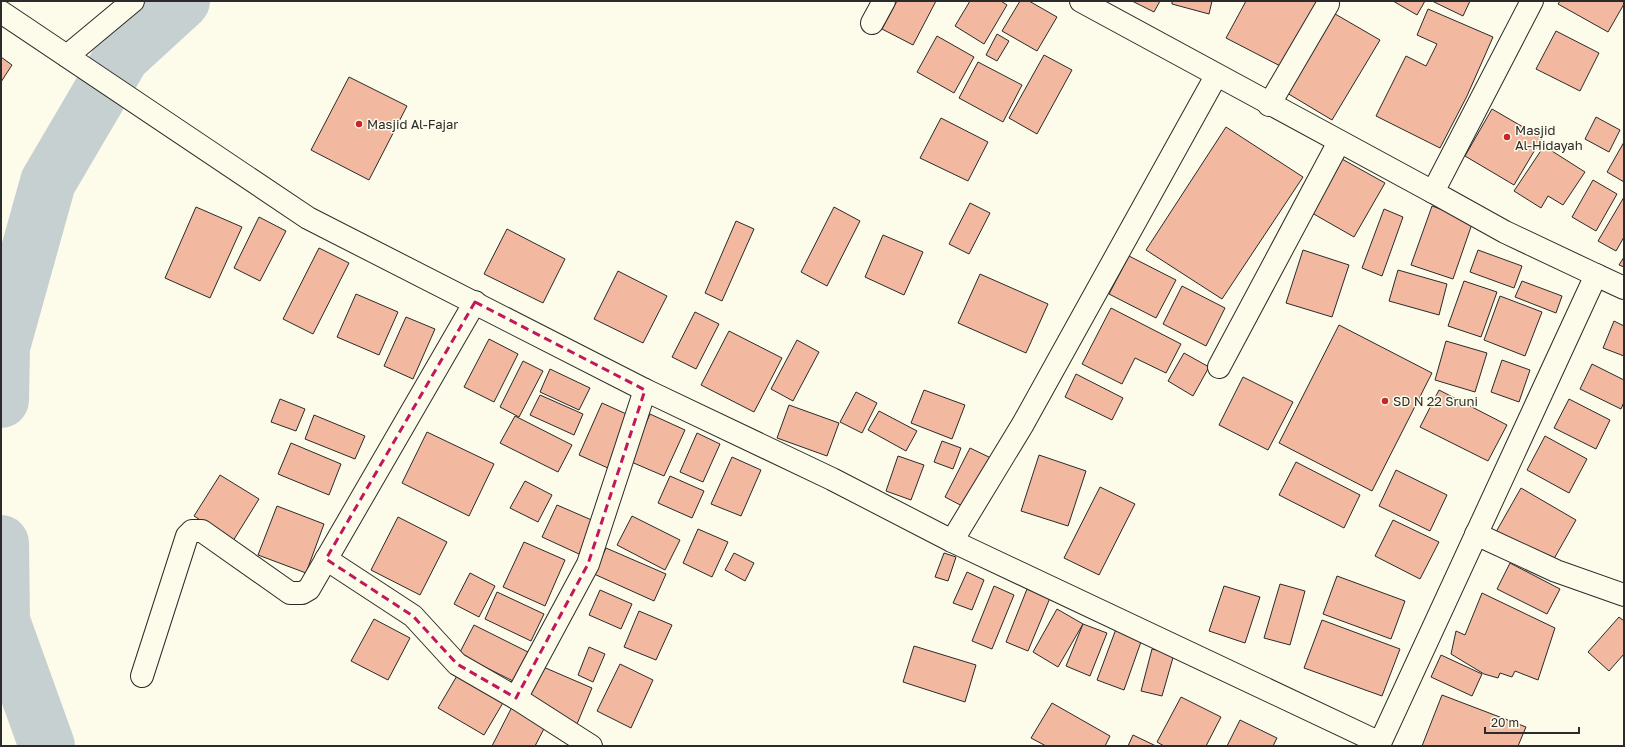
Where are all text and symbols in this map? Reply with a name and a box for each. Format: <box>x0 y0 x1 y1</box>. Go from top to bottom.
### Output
place label: Masjid Al-Fajar <box>367 116 458 132</box>
marker: Masjid Al-Fajar <box>354 119 364 129</box>
place label: Masjid Al-Hidayah <box>1515 122 1583 153</box>
marker: Masjid Al-Hidayah <box>1502 132 1512 142</box>
place label: SD N 22 Sruni <box>1393 393 1478 409</box>
marker: SD N 22 Sruni <box>1380 396 1390 406</box>
scale bar <box>1485 709 1579 735</box>
text: 20 m <box>1491 715 1519 730</box>

